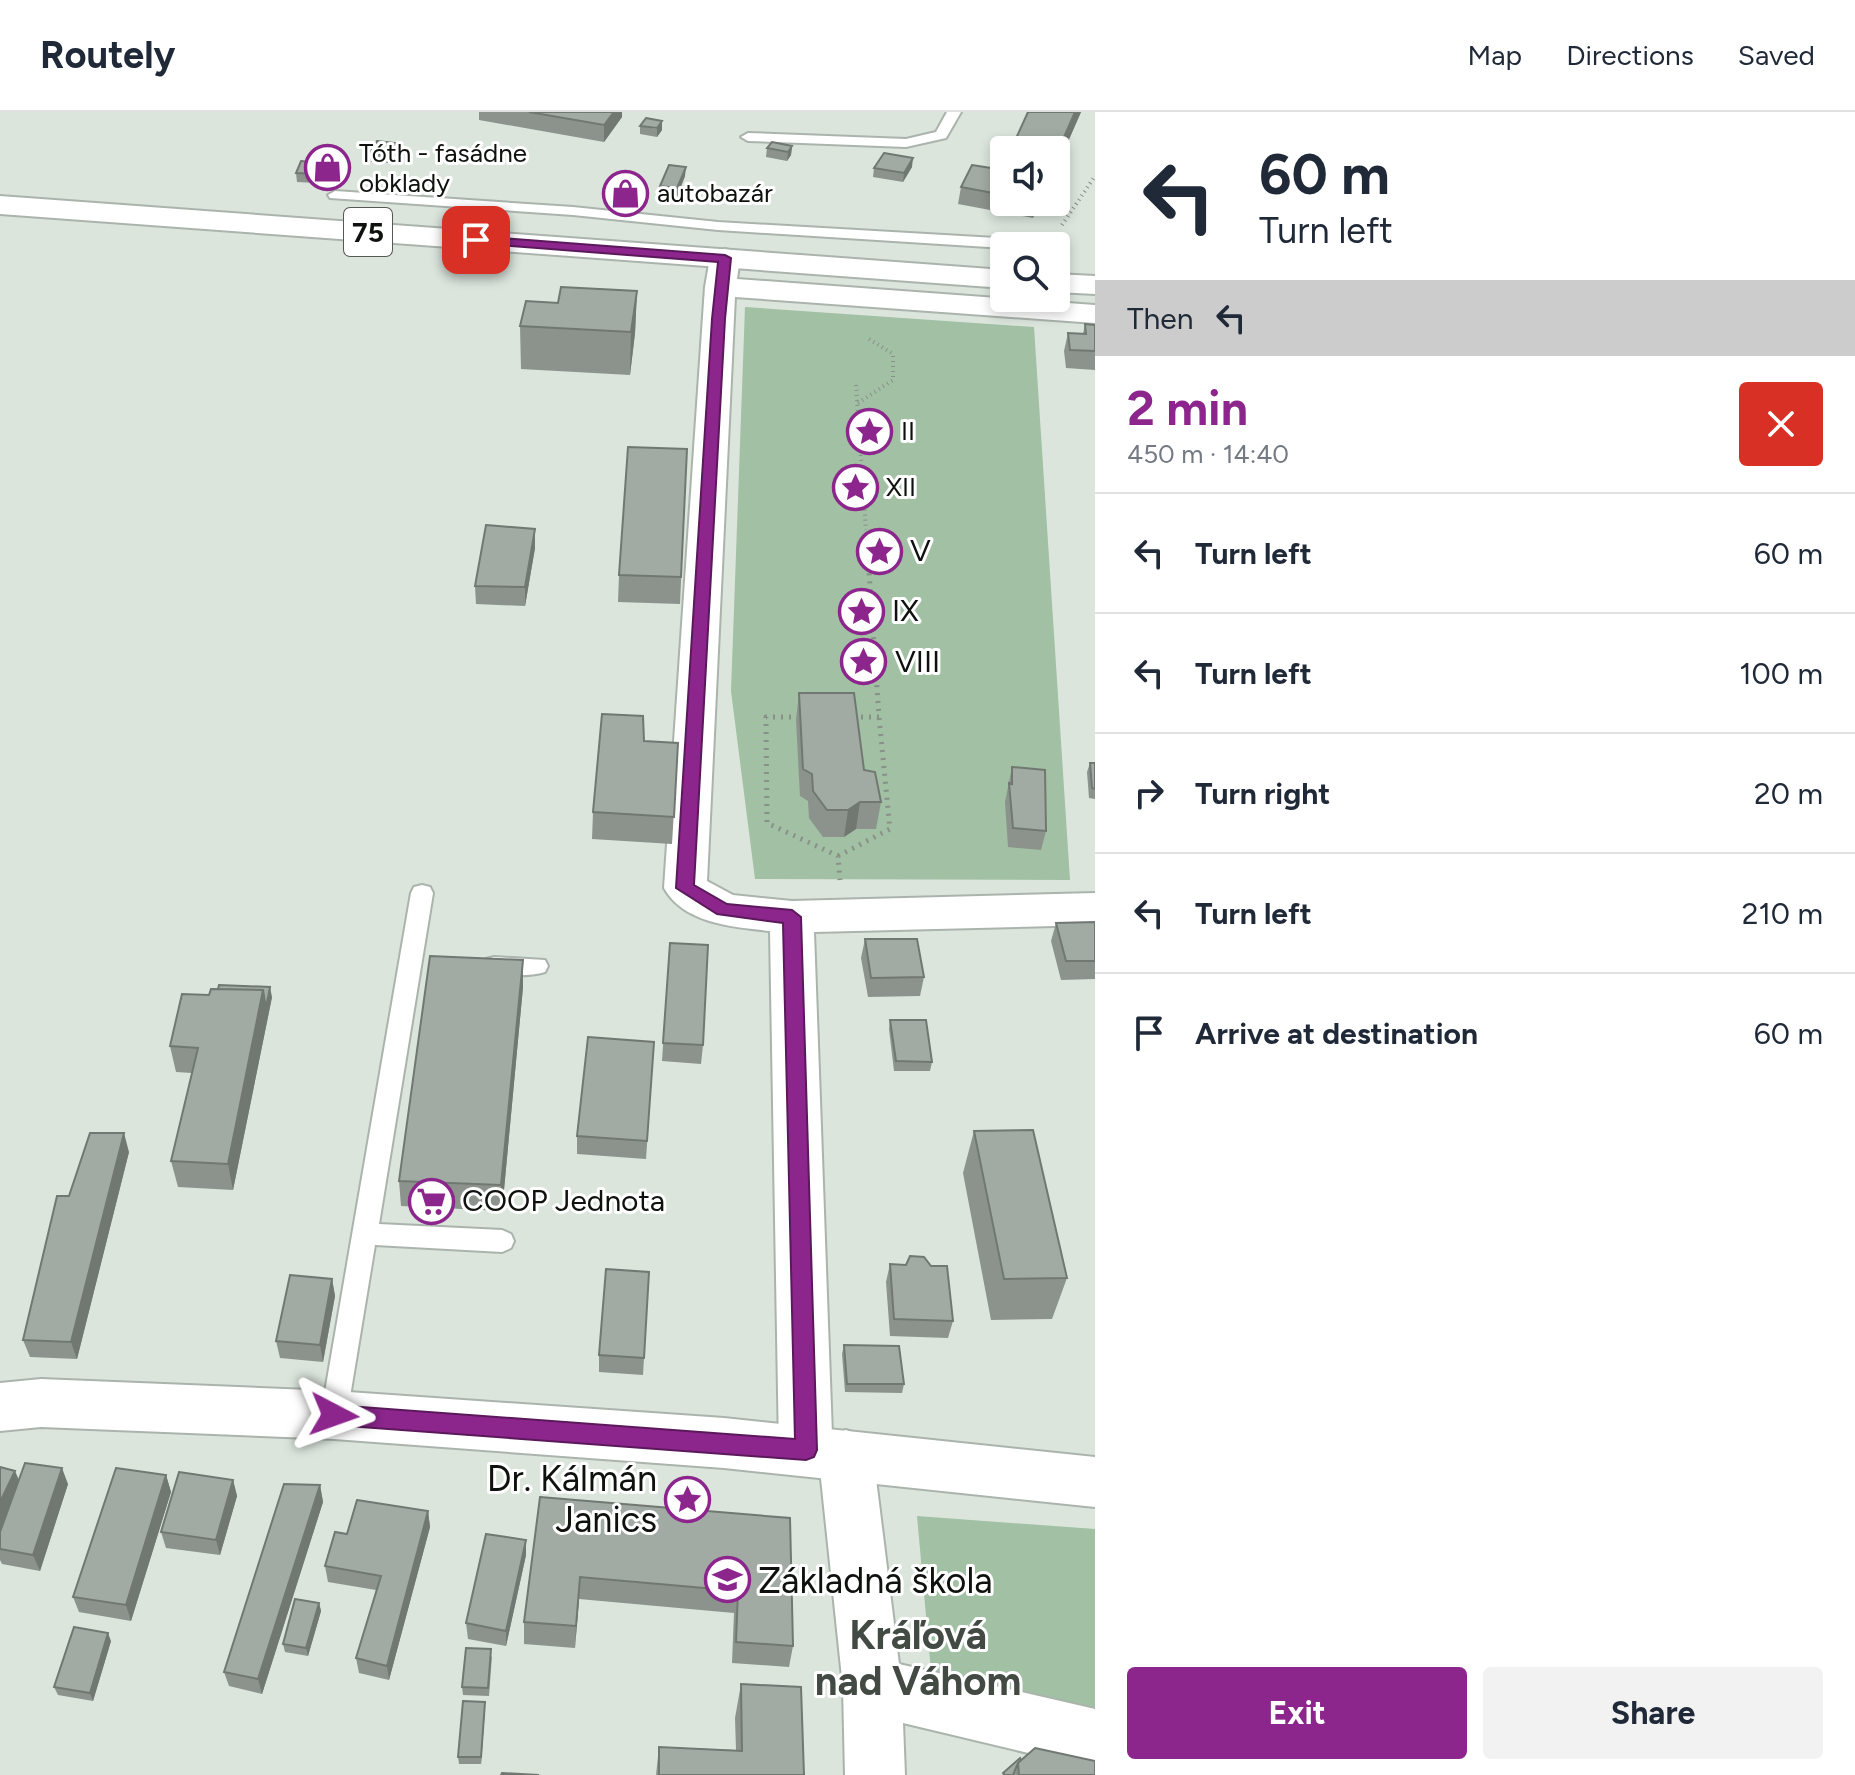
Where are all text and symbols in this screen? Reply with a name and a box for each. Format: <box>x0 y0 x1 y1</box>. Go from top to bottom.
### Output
text: Routely <box>40 32 175 78</box>
text: Map <box>1468 38 1522 72</box>
text: Directions <box>1566 38 1694 72</box>
text: Saved <box>1738 38 1815 72</box>
map controls <box>990 136 1070 312</box>
button: sound <box>990 136 1070 216</box>
place label: Tóth - fasádne obklady <box>359 137 527 199</box>
text: 60 m <box>1259 141 1390 208</box>
shop icon: Tóth - fasádne obklady <box>304 144 352 192</box>
icon: left <box>1127 144 1231 248</box>
shop icon: autobazár <box>602 169 650 217</box>
place label: autobazár <box>657 177 773 209</box>
pin <box>442 206 510 274</box>
road number: 75 <box>344 208 392 256</box>
text: Turn left <box>1259 209 1393 252</box>
icon: arrive <box>454 218 498 262</box>
button: search <box>990 232 1070 312</box>
icon: left <box>1209 296 1253 340</box>
text: Then <box>1127 300 1193 337</box>
text: 2 min <box>1127 379 1248 437</box>
button: close <box>1739 382 1823 466</box>
place icon: II <box>846 407 894 455</box>
place label: II <box>901 415 915 447</box>
text: 450 m · 14:40 <box>1127 438 1289 470</box>
place icon: XII <box>831 463 879 511</box>
place label: XII <box>886 471 916 503</box>
place icon: V <box>855 527 903 575</box>
icon: left <box>1127 531 1171 575</box>
place label: V <box>910 532 931 569</box>
text: Turn left <box>1195 535 1312 572</box>
text: 60 m <box>1754 535 1823 572</box>
place icon: IX <box>837 587 885 635</box>
place label: IX <box>892 592 919 629</box>
place icon: VIII <box>840 638 888 686</box>
place label: VIII <box>895 643 940 680</box>
icon: left <box>1127 651 1171 695</box>
text: Turn left <box>1195 655 1312 692</box>
text: 100 m <box>1739 655 1823 692</box>
icon: right <box>1127 771 1171 815</box>
text: Turn right <box>1195 775 1330 812</box>
text: 20 m <box>1754 775 1823 812</box>
icon: left <box>1127 891 1171 935</box>
text: Turn left <box>1195 895 1312 932</box>
text: 210 m <box>1742 895 1823 932</box>
icon: arrive <box>1127 1011 1171 1055</box>
text: Arrive at destination <box>1195 1015 1478 1052</box>
text: 60 m <box>1754 1015 1823 1052</box>
supermarket icon: COOP Jednota <box>407 1177 455 1225</box>
place label: COOP Jednota <box>462 1182 665 1219</box>
position arrow <box>292 1373 376 1457</box>
place label: Dr. Kálmán Janics <box>487 1457 657 1541</box>
place icon: Dr. Kálmán Janics <box>664 1475 712 1523</box>
school or university icon: Základná škola <box>703 1556 751 1604</box>
place label: Základná škola <box>758 1559 993 1602</box>
district label: Kráľová nad Váhom <box>815 1611 1021 1705</box>
button: Exit <box>1127 1667 1467 1759</box>
button: Share <box>1483 1667 1823 1759</box>

